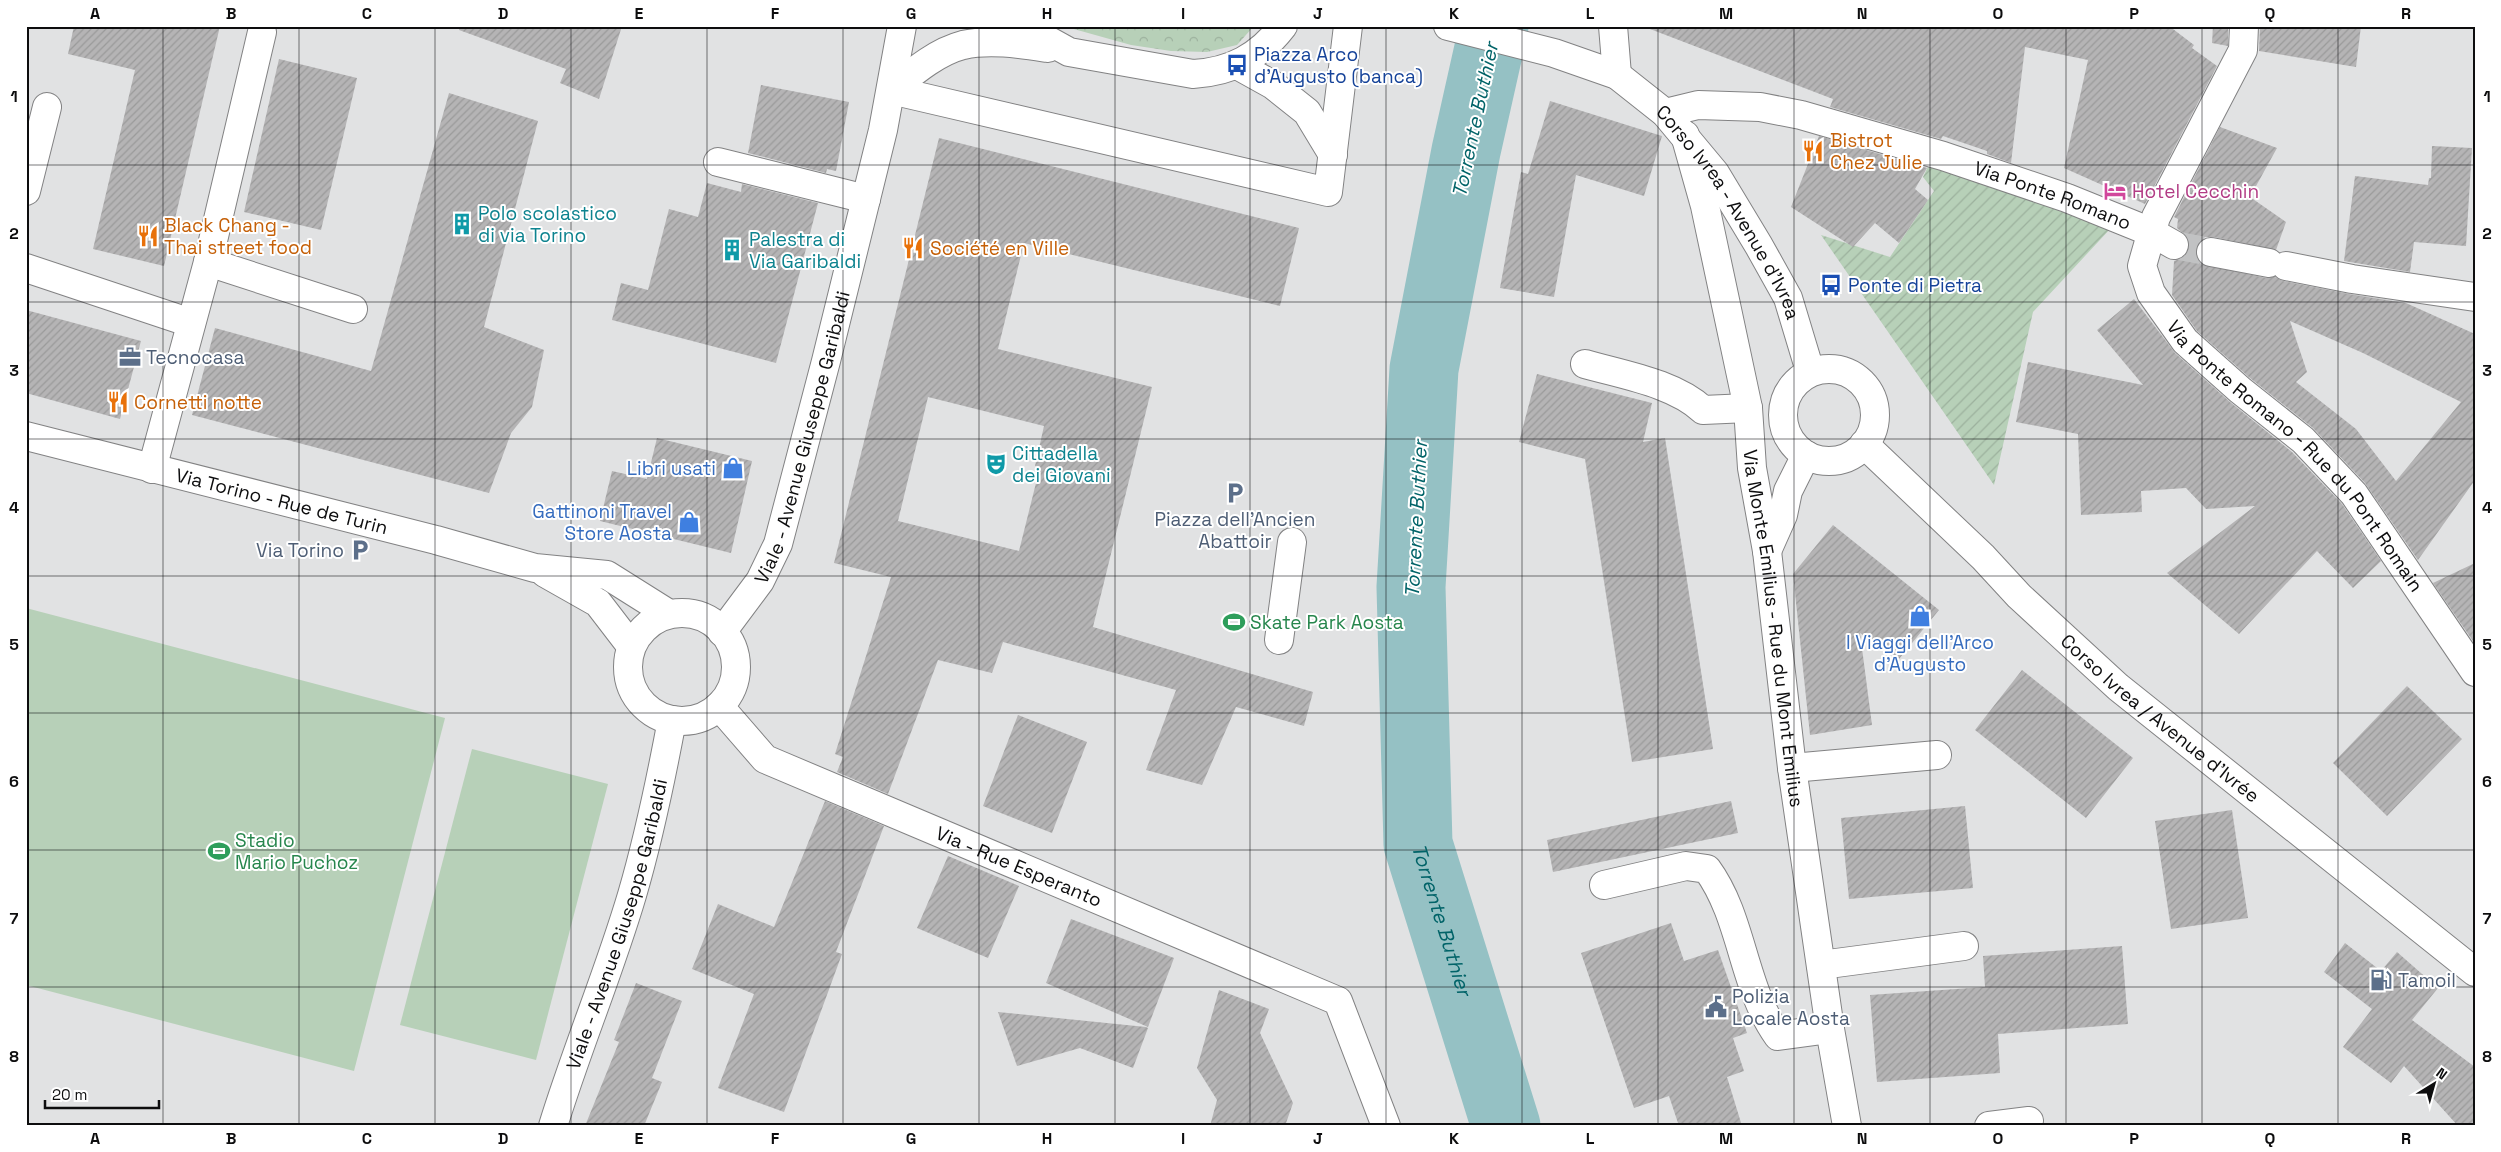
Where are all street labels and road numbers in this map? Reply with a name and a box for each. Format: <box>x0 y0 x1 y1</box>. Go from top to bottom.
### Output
street label: Corso Ivrea - Avenue d'Ivrea <box>1652 99 1806 322</box>
street label: Via Ponte Romano <box>1971 155 2135 235</box>
street label: Viale - Avenue Giuseppe Garibaldi <box>748 288 855 588</box>
street label: Via Ponte Romano - Rue du Pont Romain <box>2162 315 2429 596</box>
street label: Via Monte Emilius - Rue du Mont Emilius <box>1738 448 1810 809</box>
street label: Via Torino - Rue de Turin <box>173 462 391 540</box>
street label: Corso Ivrea / Avenue d'Ivrée <box>2056 628 2265 808</box>
street label: Viale - Avenue Giuseppe Garibaldi <box>560 776 673 1073</box>
street label: Via - Rue Esperanto <box>932 820 1106 912</box>

